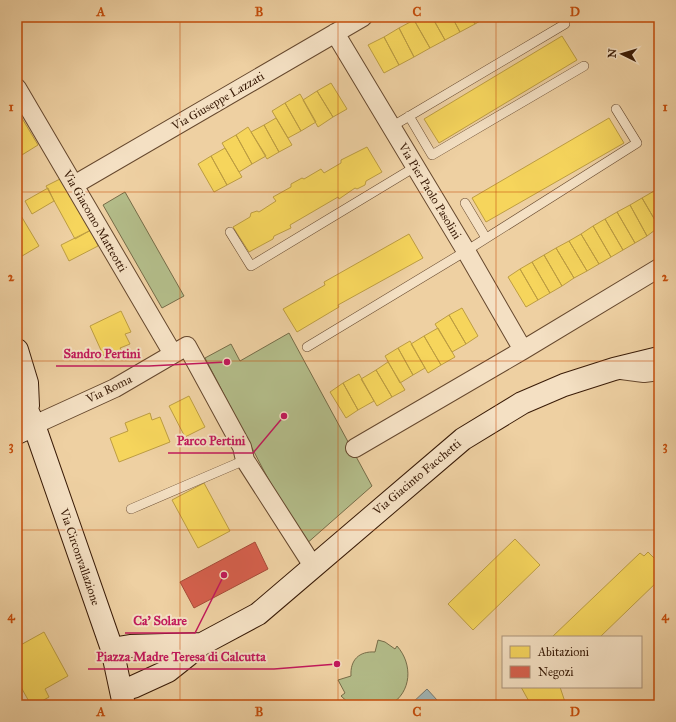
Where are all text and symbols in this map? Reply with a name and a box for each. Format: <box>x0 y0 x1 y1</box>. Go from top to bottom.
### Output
text: A <box>96 4 106 20</box>
text: B <box>255 4 264 20</box>
text: C <box>413 4 422 20</box>
text: D <box>570 4 580 20</box>
north arrow <box>602 34 642 74</box>
text: N <box>606 47 619 58</box>
street label: Via Giuseppe Lazzati <box>168 69 267 134</box>
text: 1 <box>8 99 14 115</box>
text: 1 <box>662 99 668 115</box>
street label: Via Pier Paolo Pasolini <box>395 140 465 242</box>
street label: Via Giacomo Matteotti <box>60 167 130 275</box>
text: 2 <box>8 269 15 285</box>
text: 2 <box>662 269 669 285</box>
callout: Sandro Pertini <box>56 341 149 366</box>
text: Sandro Pertini <box>64 346 141 362</box>
street label: Via Roma <box>83 372 135 406</box>
callout: Parco Pertini <box>168 428 253 453</box>
text: Parco Pertini <box>177 433 246 449</box>
street label: Via Giacinto Facchetti <box>369 436 464 518</box>
text: 3 <box>8 438 14 454</box>
text: 3 <box>662 438 668 454</box>
street label: Via Circonvallazione <box>57 506 103 607</box>
text: 4 <box>7 608 15 624</box>
callout: Ca' Solare <box>125 608 195 633</box>
text: 4 <box>661 608 669 624</box>
text: Ca' Solare <box>133 613 187 629</box>
legend <box>502 636 642 688</box>
callout: Piazza Madre Teresa di Calcutta <box>88 644 274 669</box>
text: Abitazioni <box>537 645 590 659</box>
text: Piazza Madre Teresa di Calcutta <box>96 649 266 665</box>
text: Negozi <box>538 665 574 680</box>
text: A <box>96 704 106 720</box>
text: B <box>255 704 264 720</box>
text: C <box>413 704 422 720</box>
text: D <box>570 704 580 720</box>

